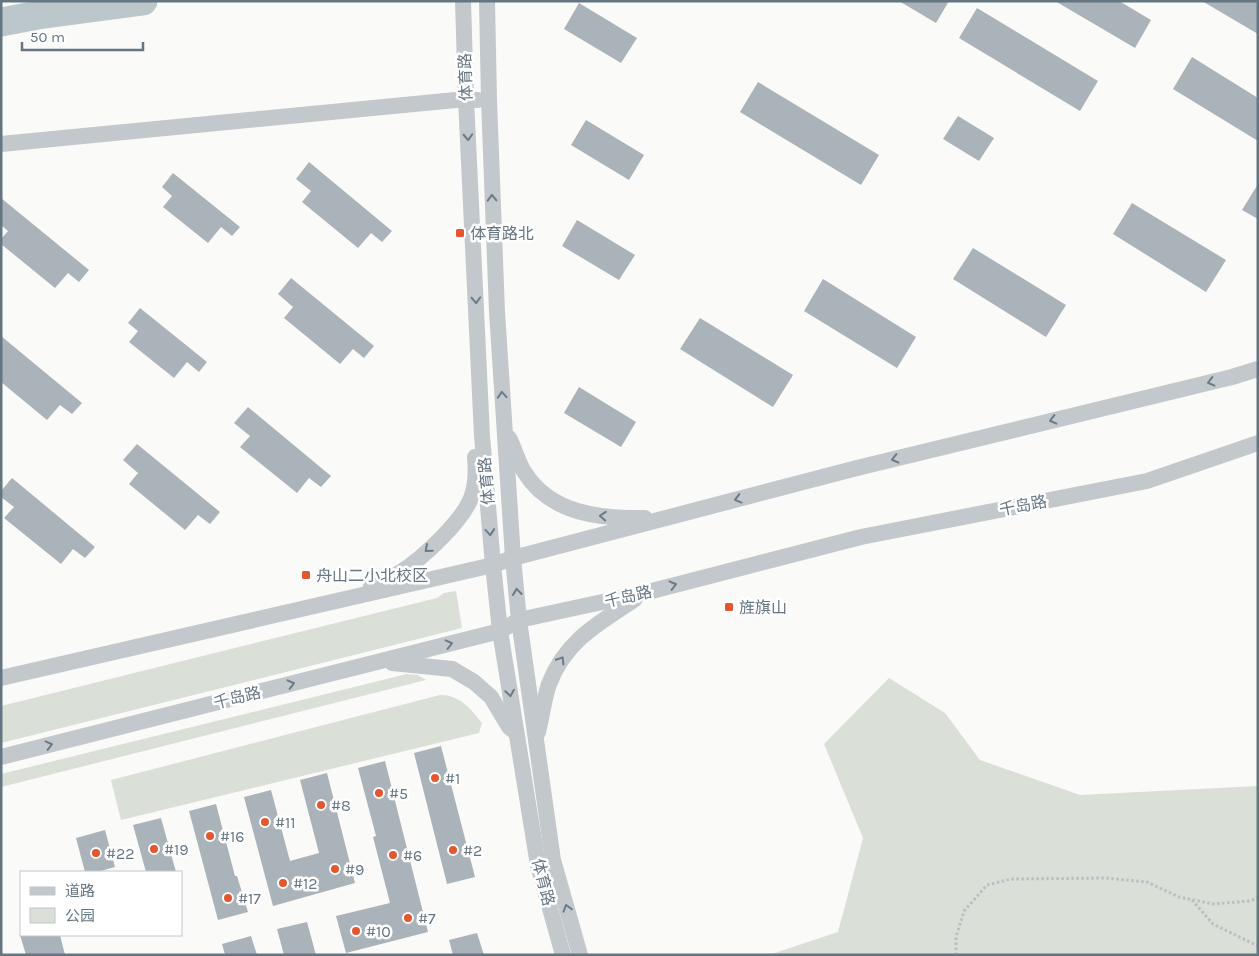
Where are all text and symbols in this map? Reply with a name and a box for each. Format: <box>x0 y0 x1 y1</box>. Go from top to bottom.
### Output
scale bar <box>22 20 144 52</box>
text: 50 m <box>30 28 65 46</box>
street label: 体育路 <box>455 53 476 101</box>
one-way arrow <box>462 134 473 142</box>
one-way arrow <box>487 194 498 202</box>
place label: 体育路北 <box>470 224 534 243</box>
marker: 体育路北 <box>454 227 466 239</box>
one-way arrow <box>470 296 481 304</box>
one-way arrow <box>1206 376 1215 387</box>
one-way arrow <box>497 391 508 399</box>
one-way arrow <box>1048 414 1057 425</box>
one-way arrow <box>890 453 899 464</box>
street label: 体育路 <box>475 456 498 506</box>
street label: 千岛路 <box>998 492 1048 519</box>
one-way arrow <box>733 493 742 504</box>
one-way arrow <box>599 511 607 522</box>
one-way arrow <box>484 528 495 536</box>
one-way arrow <box>425 543 434 552</box>
place label: 舟山二小北校区 <box>316 566 428 585</box>
marker: 舟山二小北校区 <box>300 569 312 581</box>
one-way arrow <box>668 580 677 591</box>
street label: 千岛路 <box>603 582 654 611</box>
one-way arrow <box>511 588 522 596</box>
place label: 旌旗山 <box>739 598 787 617</box>
marker: 旌旗山 <box>723 601 735 613</box>
one-way arrow <box>444 639 453 650</box>
one-way arrow <box>555 656 565 665</box>
one-way arrow <box>286 679 294 689</box>
street label: 千岛路 <box>212 682 263 713</box>
one-way arrow <box>504 689 514 697</box>
one-way arrow <box>44 740 53 751</box>
place label: #1 <box>445 769 460 788</box>
marker: #1 <box>429 772 441 784</box>
place label: #5 <box>389 784 408 803</box>
marker: #5 <box>373 787 385 799</box>
place label: #8 <box>331 796 351 815</box>
marker: #8 <box>315 799 327 811</box>
place label: #11 <box>275 813 296 832</box>
marker: #11 <box>259 816 271 828</box>
place label: #16 <box>220 827 244 846</box>
marker: #16 <box>204 830 216 842</box>
place label: #19 <box>164 840 189 859</box>
place label: #2 <box>463 841 482 860</box>
marker: #19 <box>148 843 160 855</box>
place label: #22 <box>106 844 135 863</box>
marker: #2 <box>447 844 459 856</box>
place label: #6 <box>403 846 422 865</box>
marker: #22 <box>90 847 102 859</box>
marker: #6 <box>387 849 399 861</box>
street label: 体育路 <box>528 857 559 908</box>
place label: #9 <box>345 860 364 879</box>
marker: #9 <box>329 863 341 875</box>
legend <box>20 871 182 936</box>
place label: #12 <box>293 874 318 893</box>
marker: #12 <box>277 877 289 889</box>
text: 道路 <box>65 882 95 900</box>
place label: #17 <box>238 889 261 908</box>
marker: #17 <box>222 892 234 904</box>
one-way arrow <box>562 904 572 912</box>
text: 公园 <box>65 907 95 925</box>
place label: #7 <box>418 909 436 928</box>
marker: #7 <box>402 912 414 924</box>
place label: #10 <box>366 922 391 941</box>
marker: #10 <box>350 925 362 937</box>

